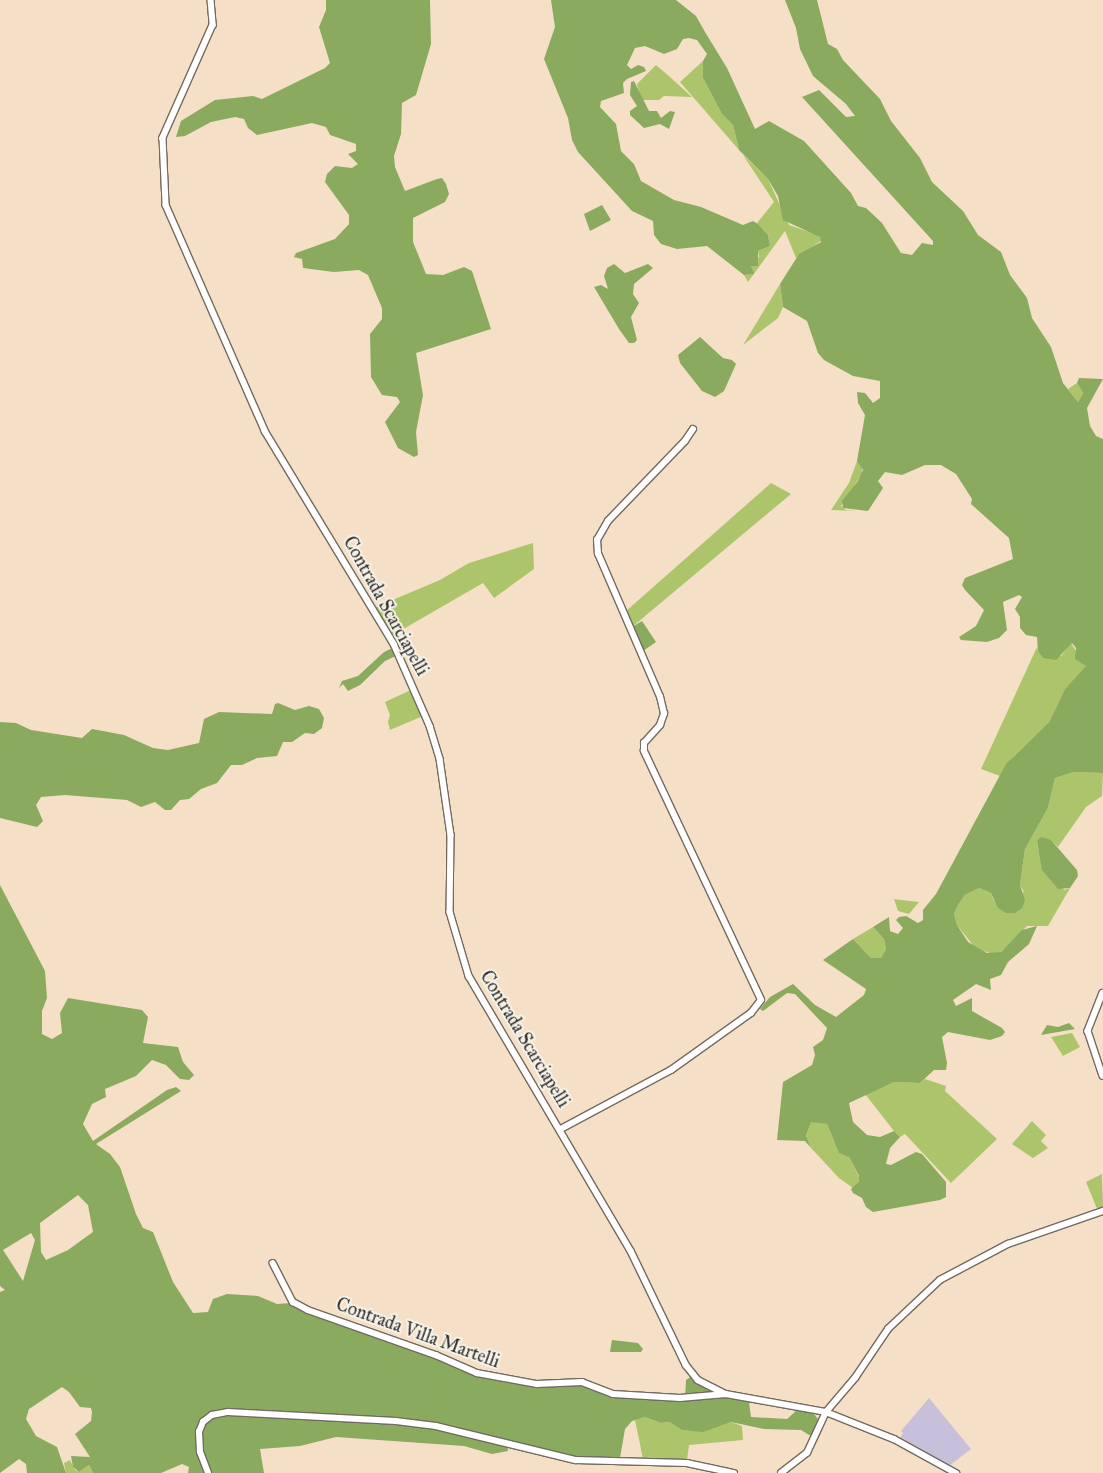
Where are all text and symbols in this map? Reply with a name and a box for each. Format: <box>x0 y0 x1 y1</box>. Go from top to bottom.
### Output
street label: Contrada Scarciapelli <box>339 533 433 679</box>
street label: Contrada Scarciapelli <box>476 967 574 1111</box>
street label: Contrada Villa Martelli <box>333 1293 503 1373</box>

